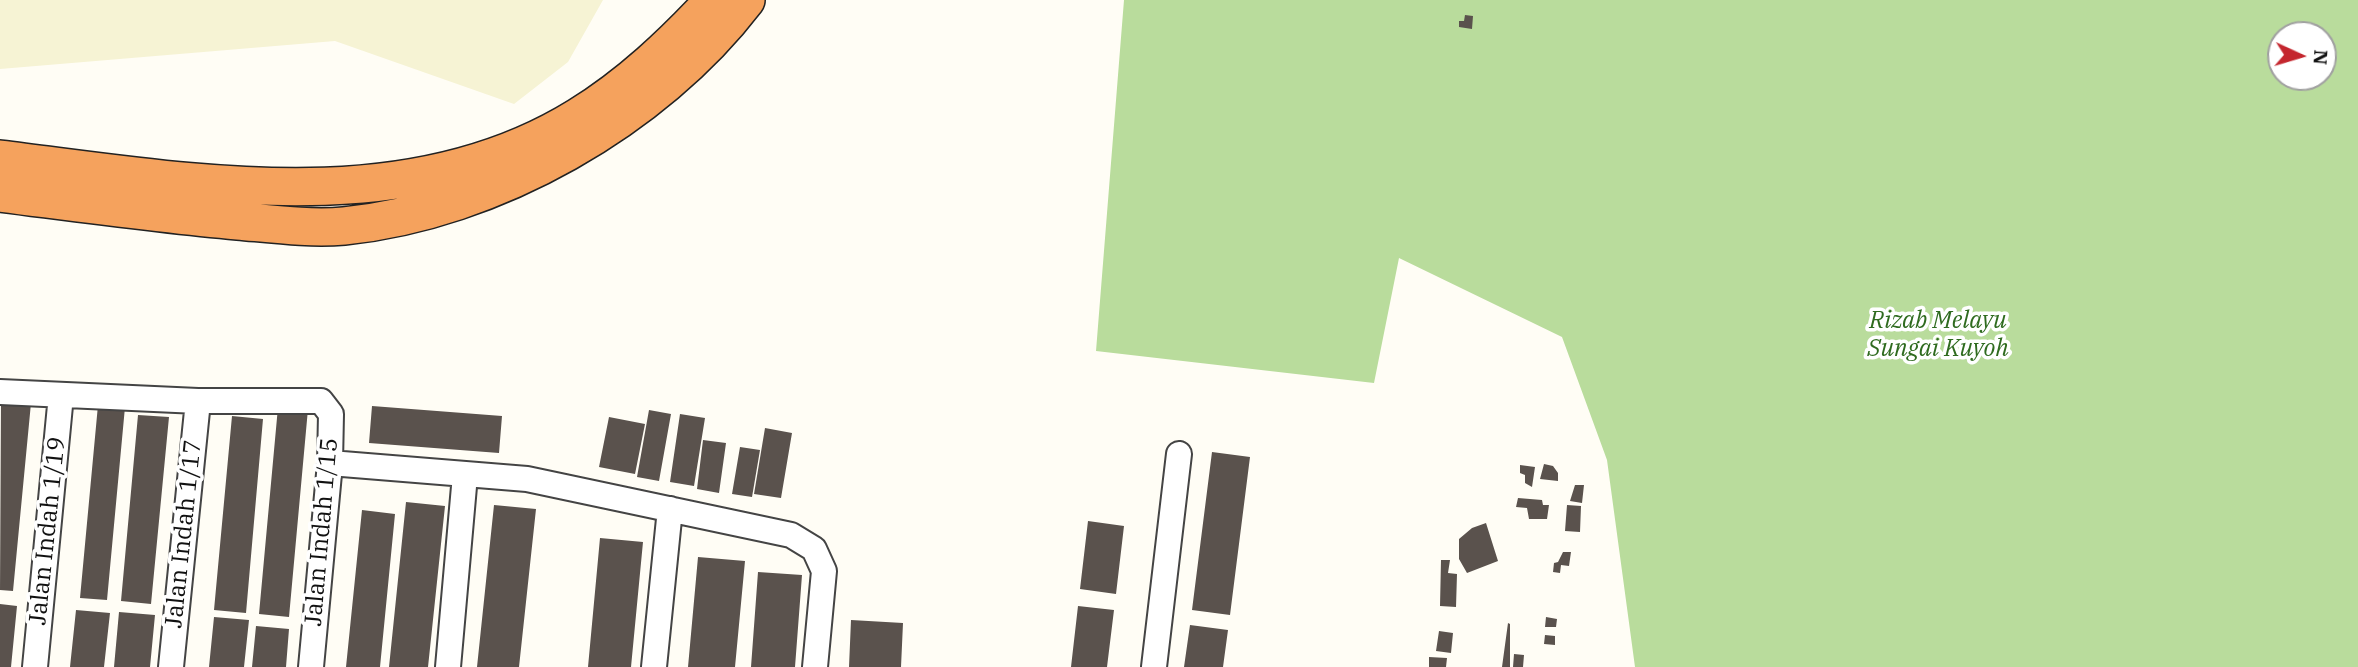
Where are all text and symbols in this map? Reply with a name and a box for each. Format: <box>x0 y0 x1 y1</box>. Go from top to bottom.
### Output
north arrow <box>2267 21 2337 91</box>
text: N <box>2308 49 2333 66</box>
park label: Rizab Melayu Sungai Kuyoh <box>1867 307 2009 363</box>
street label: Jalan Indah 1/19 <box>24 436 72 626</box>
street label: Jalan Indah 1/15 <box>299 437 345 627</box>
street label: Jalan Indah 1/17 <box>160 439 208 629</box>

